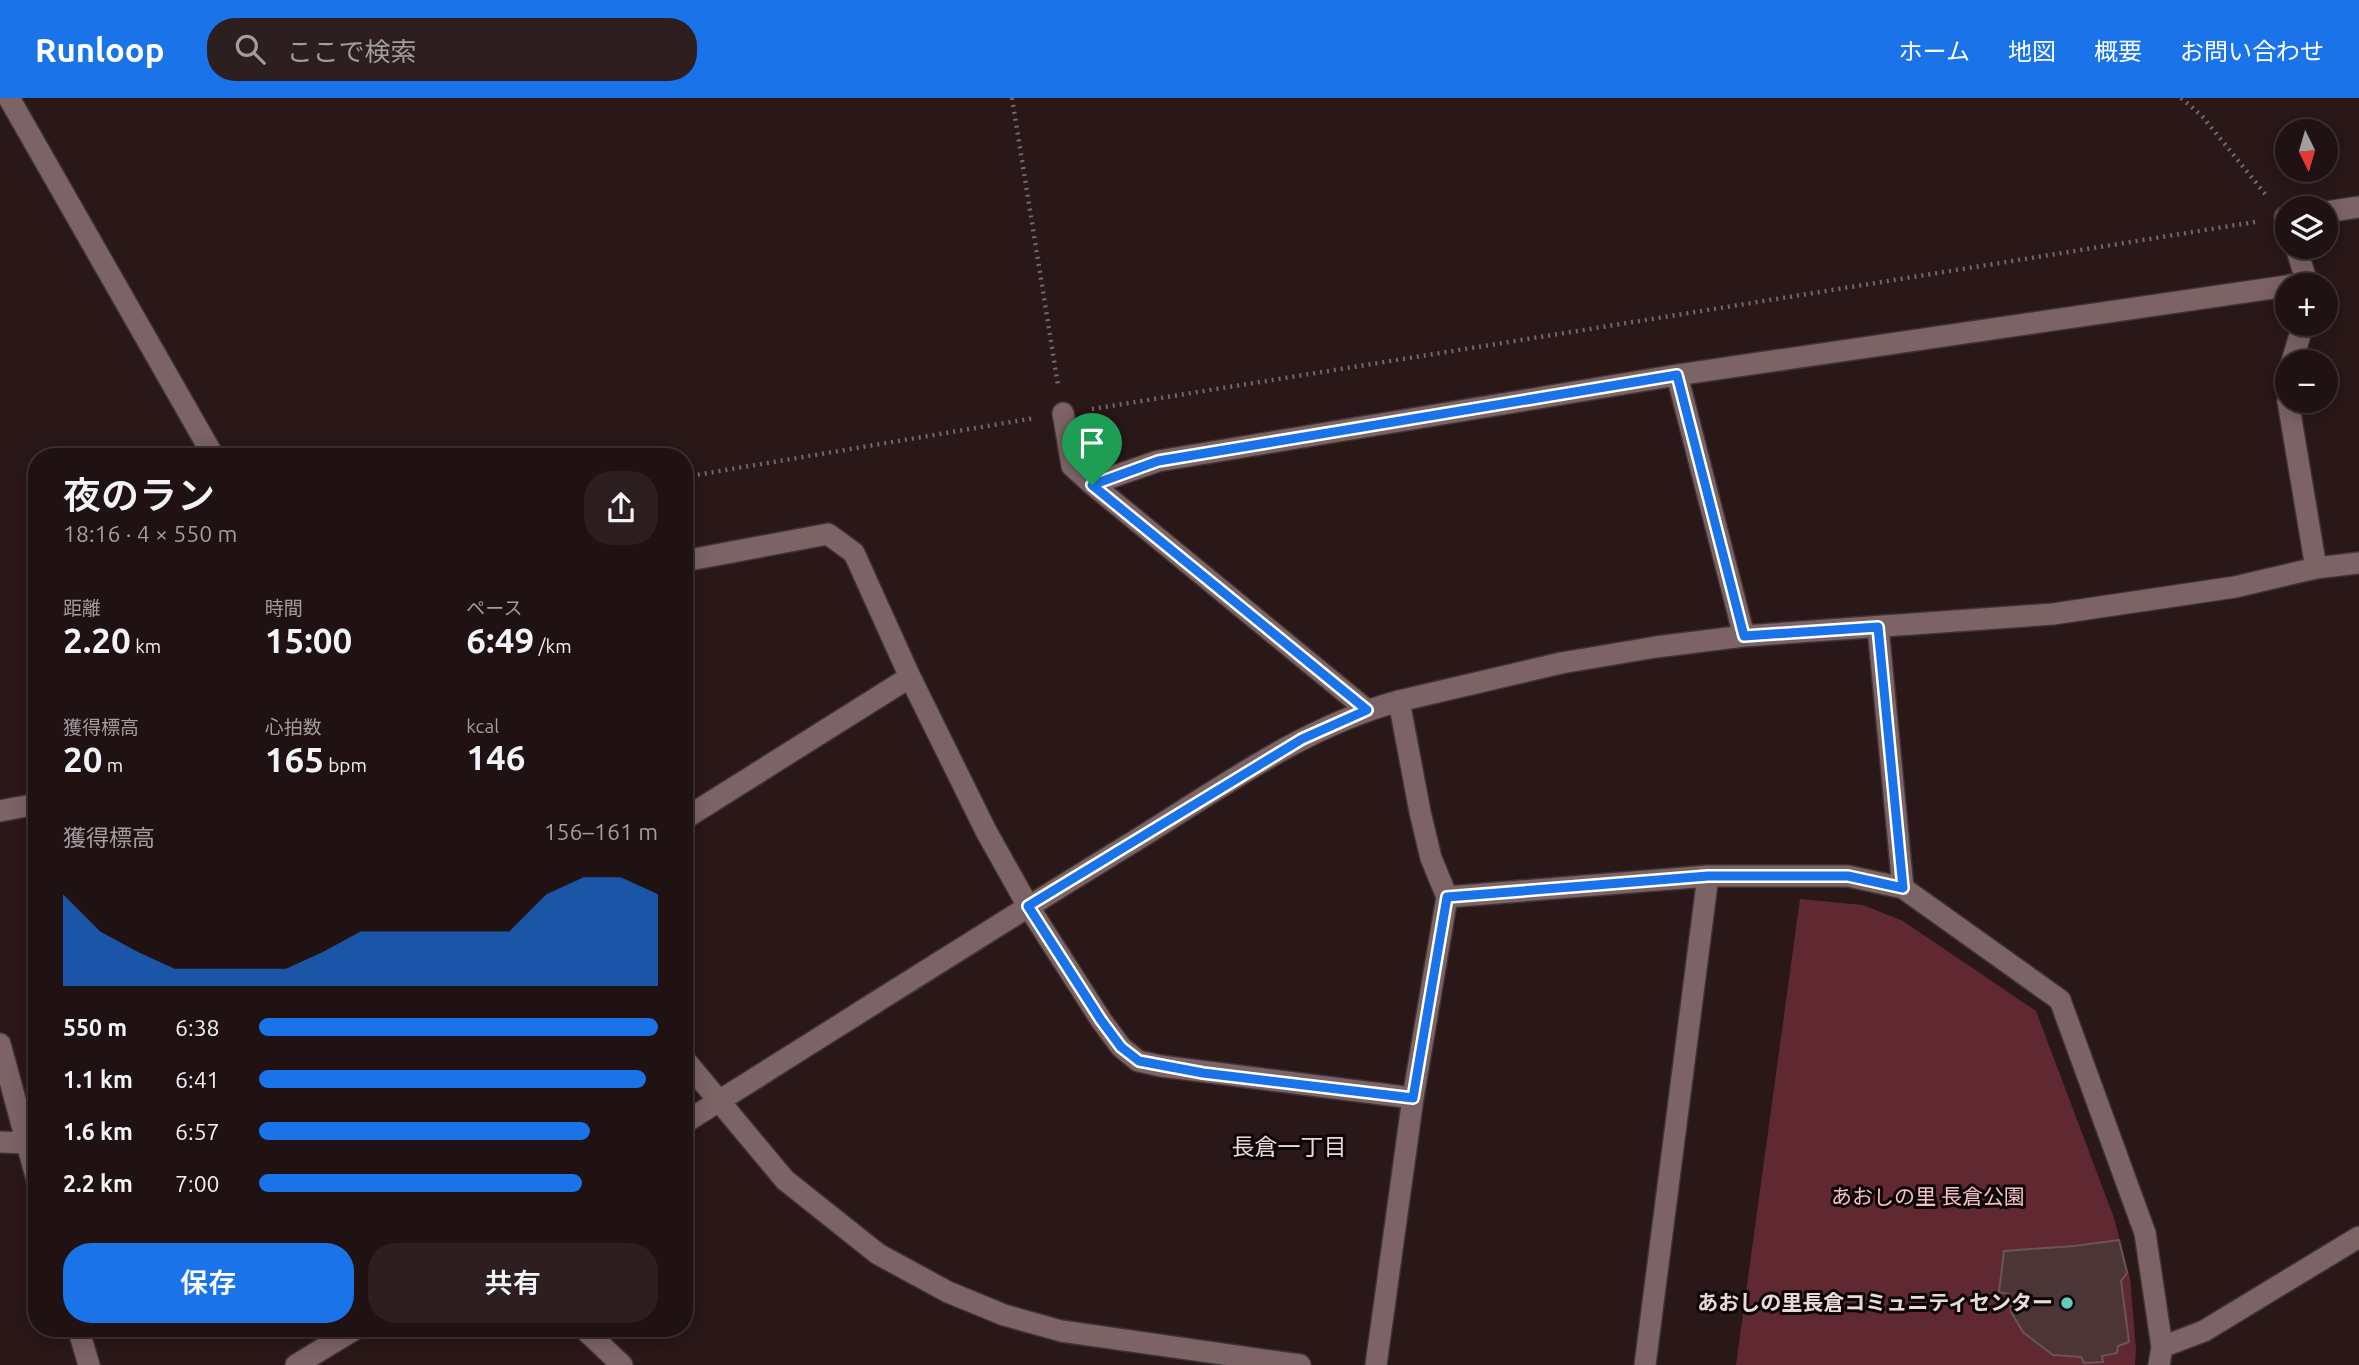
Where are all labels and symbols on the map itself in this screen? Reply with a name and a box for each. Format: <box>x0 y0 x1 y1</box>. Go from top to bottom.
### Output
north arrow <box>2275 119 2338 182</box>
pin <box>1062 413 1122 485</box>
district label: 長倉一丁目 <box>1232 1134 1347 1159</box>
park label: あおしの里 長倉公園 <box>1831 1184 2025 1208</box>
place label: あおしの里長倉コミュニティセンター <box>1697 1290 2053 1314</box>
marker: あおしの里長倉コミュニティセンター <box>2059 1295 2075 1311</box>

